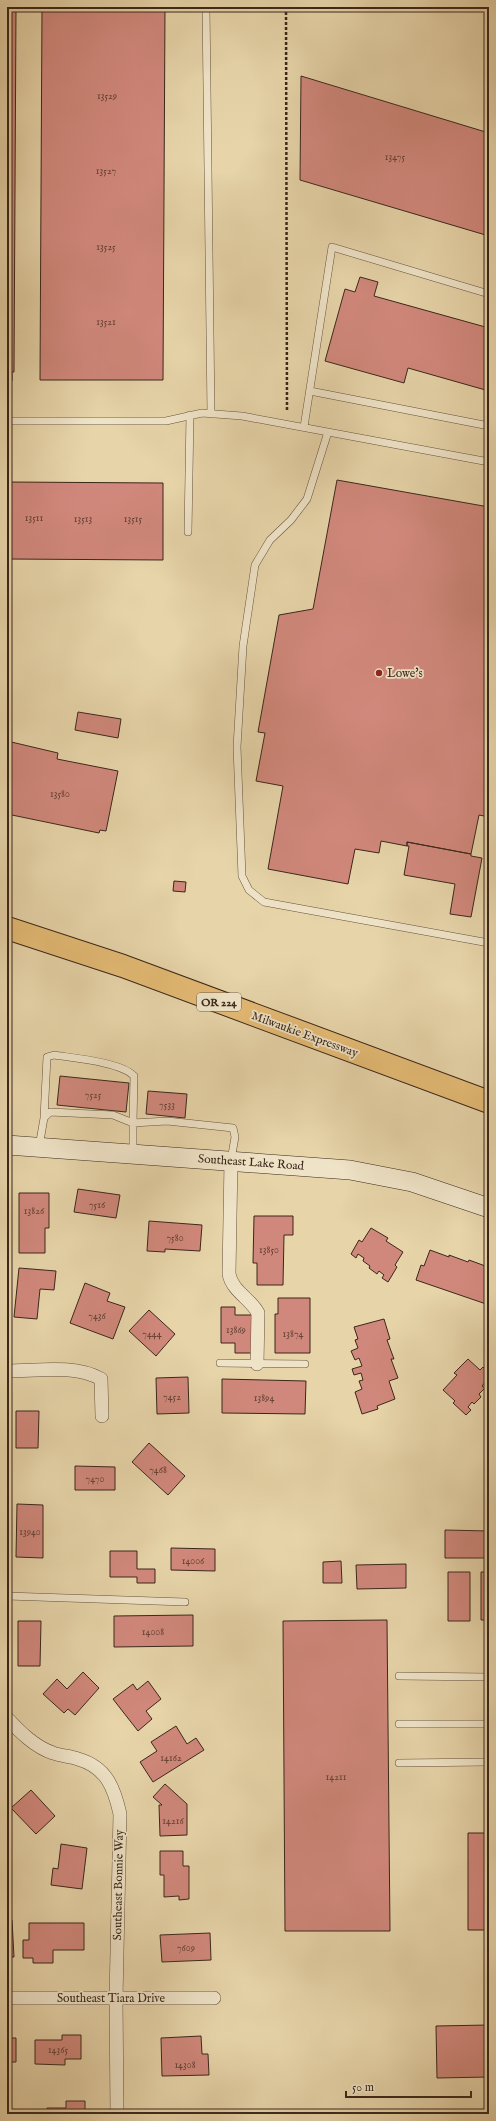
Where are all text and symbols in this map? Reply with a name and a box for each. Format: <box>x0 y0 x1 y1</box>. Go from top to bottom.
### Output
house number: 13529 <box>97 90 117 103</box>
house number: 13475 <box>385 151 406 164</box>
house number: 13527 <box>96 165 116 178</box>
house number: 13525 <box>96 241 116 254</box>
house number: 13521 <box>96 316 116 329</box>
house number: 13511 <box>25 512 44 525</box>
house number: 13513 <box>74 513 93 526</box>
house number: 13515 <box>124 513 143 526</box>
place label: Lowe's <box>387 666 423 681</box>
marker: Lowe's <box>374 668 384 678</box>
house number: 13580 <box>50 788 70 801</box>
road number: OR 224 <box>197 993 241 1011</box>
street label: Milwaukie Expressway <box>249 1008 360 1062</box>
house number: 7525 <box>85 1089 102 1102</box>
house number: 7533 <box>159 1099 175 1112</box>
street label: Southeast Lake Road <box>197 1151 305 1174</box>
house number: 7516 <box>89 1199 106 1212</box>
house number: 13826 <box>24 1205 45 1218</box>
house number: 7580 <box>166 1232 184 1245</box>
house number: 13850 <box>259 1244 279 1257</box>
house number: 7436 <box>88 1310 107 1323</box>
house number: 13869 <box>226 1324 246 1337</box>
house number: 7444 <box>142 1328 162 1341</box>
house number: 13874 <box>283 1328 304 1341</box>
house number: 7452 <box>163 1391 181 1404</box>
house number: 13894 <box>254 1392 274 1405</box>
house number: 7468 <box>149 1464 167 1477</box>
house number: 7470 <box>86 1473 104 1486</box>
house number: 13940 <box>19 1526 41 1539</box>
house number: 14006 <box>182 1555 205 1568</box>
house number: 14008 <box>142 1626 164 1639</box>
house number: 14162 <box>160 1752 182 1765</box>
house number: 14211 <box>326 1771 347 1784</box>
house number: 14216 <box>162 1815 184 1828</box>
street label: Southeast Bonnie Way <box>110 1829 127 1941</box>
house number: 7609 <box>177 1942 195 1955</box>
street label: Southeast Tiara Drive <box>57 1991 166 2006</box>
house number: 14365 <box>48 2044 68 2057</box>
house number: 14308 <box>174 2059 196 2072</box>
scale bar <box>346 2073 471 2099</box>
text: 50 m <box>352 2080 374 2095</box>

